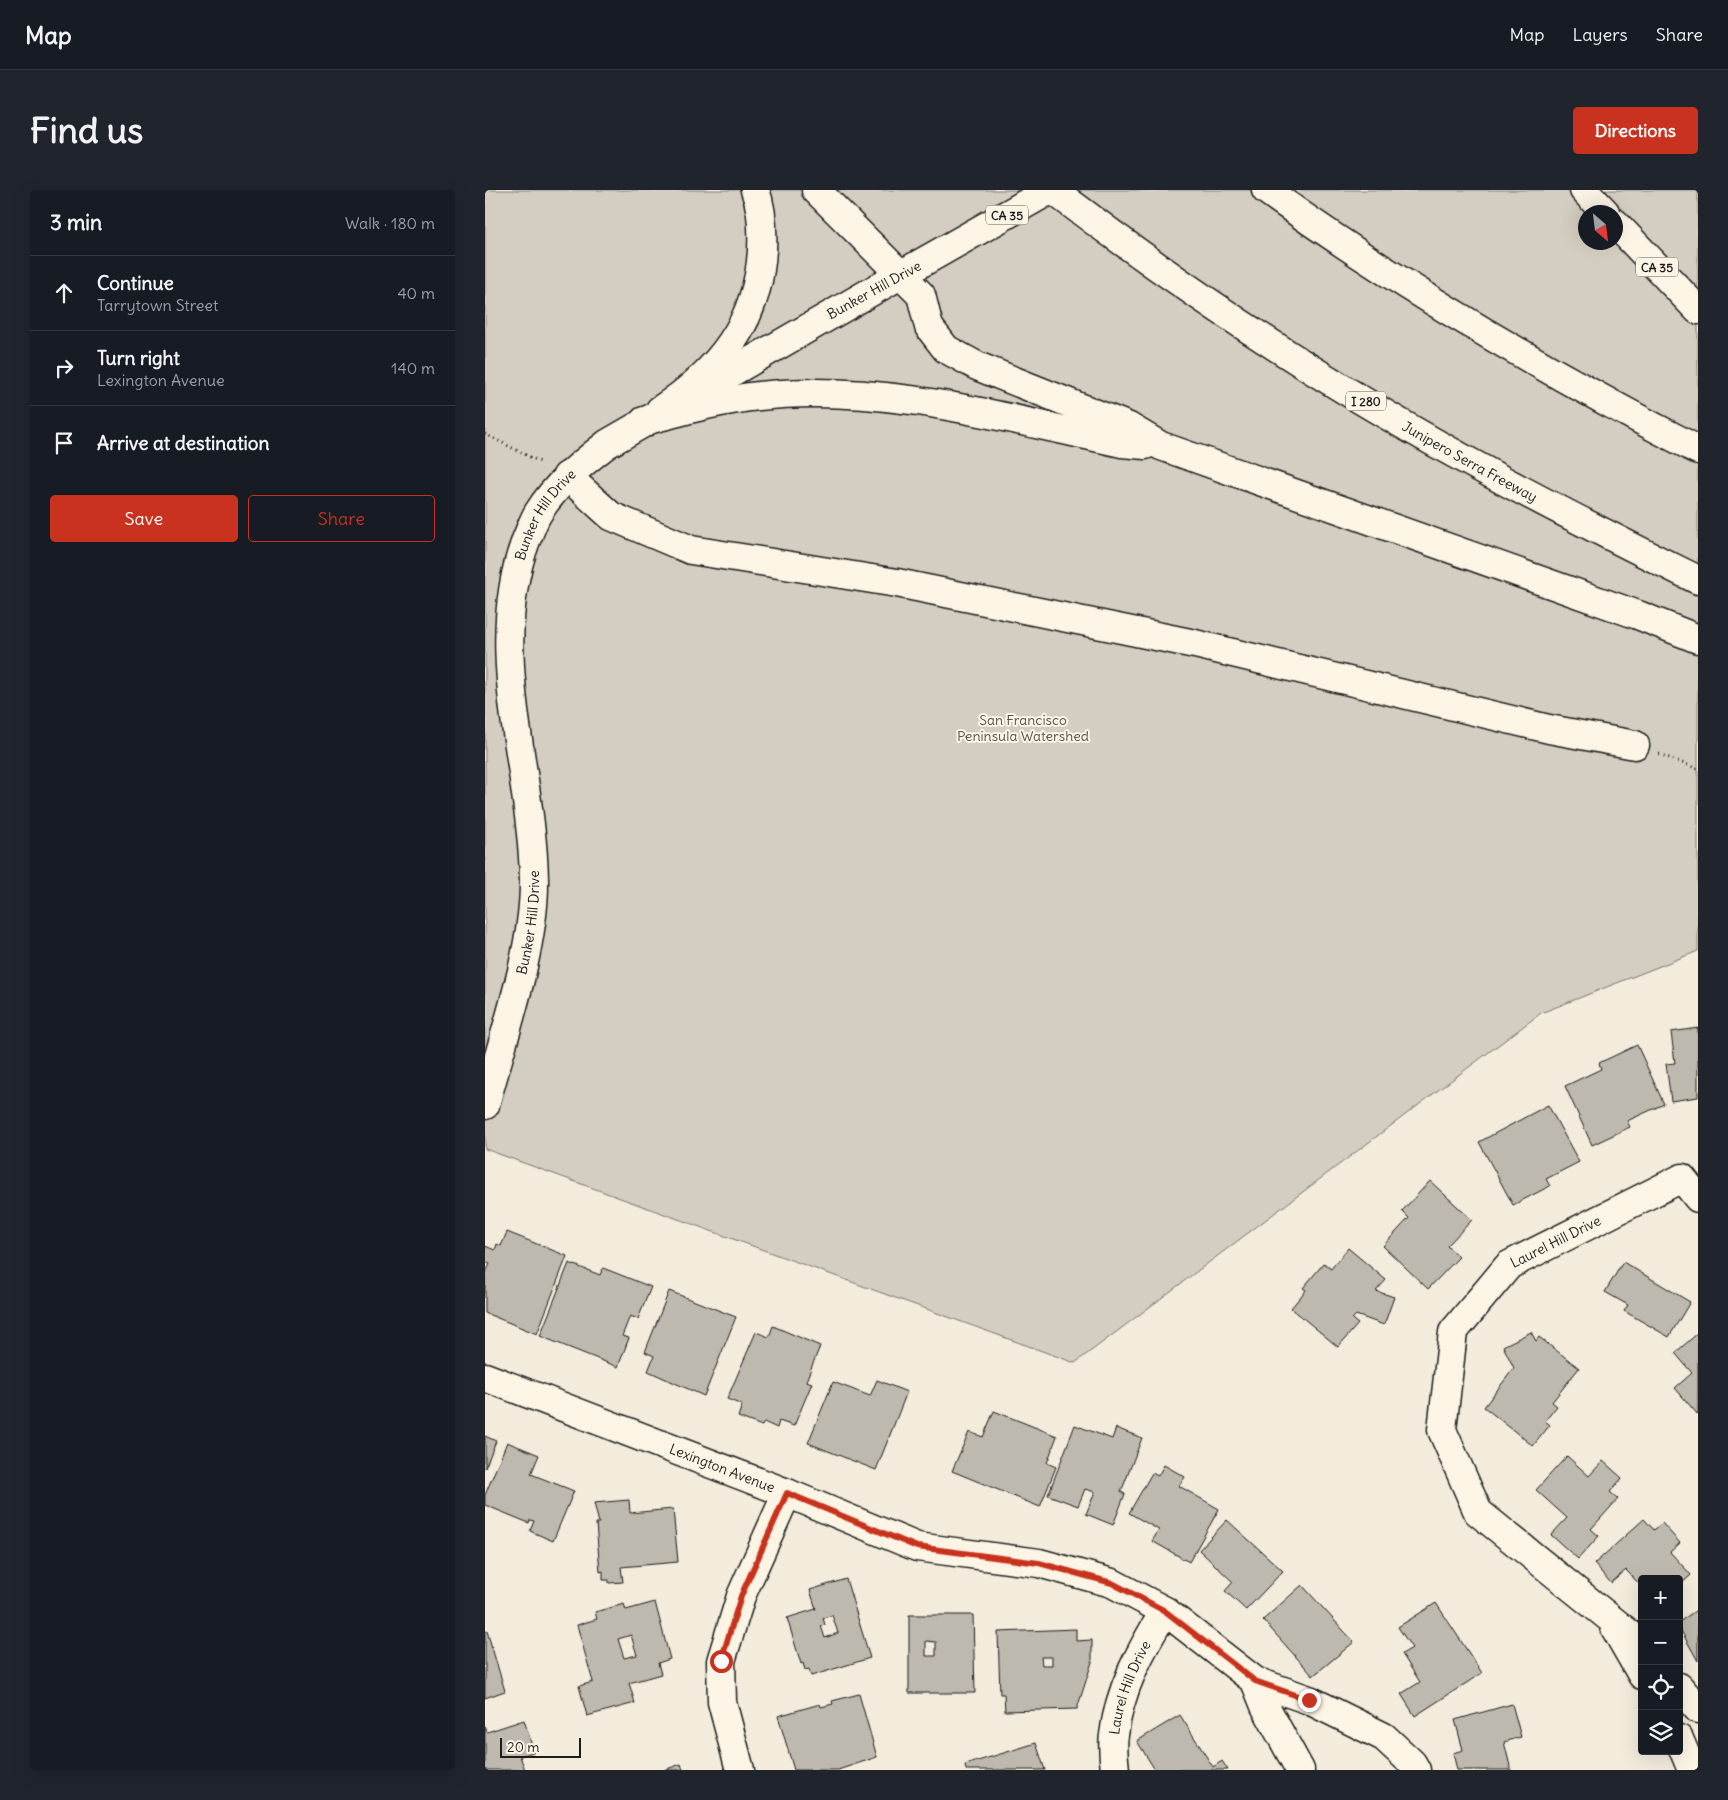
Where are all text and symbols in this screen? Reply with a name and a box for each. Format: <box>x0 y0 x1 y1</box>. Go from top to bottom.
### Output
text: Map <box>25 20 72 50</box>
text: Map <box>1509 23 1544 46</box>
text: Layers <box>1572 23 1628 46</box>
text: Share <box>1656 23 1703 46</box>
button: Directions <box>1573 107 1698 154</box>
text: Find us <box>30 108 143 152</box>
north arrow <box>1578 205 1623 250</box>
road number: CA 35 <box>986 206 1028 224</box>
text: 3 min <box>50 209 102 236</box>
text: Walk · 180 m <box>345 213 435 233</box>
street label: Bunker Hill Drive <box>824 257 924 323</box>
road number: CA 35 <box>1636 258 1678 276</box>
text: Continue <box>97 271 174 295</box>
icon: ahead <box>50 279 78 307</box>
text: 40 m <box>397 283 435 303</box>
text: Tarrytown Street <box>97 295 218 315</box>
text: Turn right <box>97 346 180 370</box>
icon: right <box>50 354 78 382</box>
text: 140 m <box>391 358 435 378</box>
text: Lexington Avenue <box>97 370 225 390</box>
road number: I 280 <box>1346 392 1386 410</box>
street label: Junipero Serra Freeway <box>1399 417 1540 506</box>
icon: arrive <box>50 429 78 457</box>
text: Arrive at destination <box>97 431 270 455</box>
street label: Bunker Hill Drive <box>511 465 579 563</box>
button: Save <box>50 495 238 542</box>
button: Share <box>248 495 435 542</box>
park label: San Francisco Peninsula Watershed <box>957 711 1089 745</box>
street label: Bunker Hill Drive <box>512 870 543 976</box>
street label: Laurel Hill Drive <box>1507 1211 1604 1272</box>
street label: Lexington Avenue <box>667 1440 777 1497</box>
map controls <box>1638 1575 1683 1755</box>
button: + <box>1638 1575 1683 1620</box>
button: − <box>1638 1620 1683 1665</box>
street label: Laurel Hill Drive <box>1105 1638 1155 1736</box>
route start <box>710 1650 733 1673</box>
button: locate <box>1638 1665 1683 1710</box>
route end <box>1298 1689 1321 1712</box>
button: layers <box>1638 1710 1683 1755</box>
scale bar <box>500 1735 581 1758</box>
text: 20 m <box>507 1738 540 1756</box>

